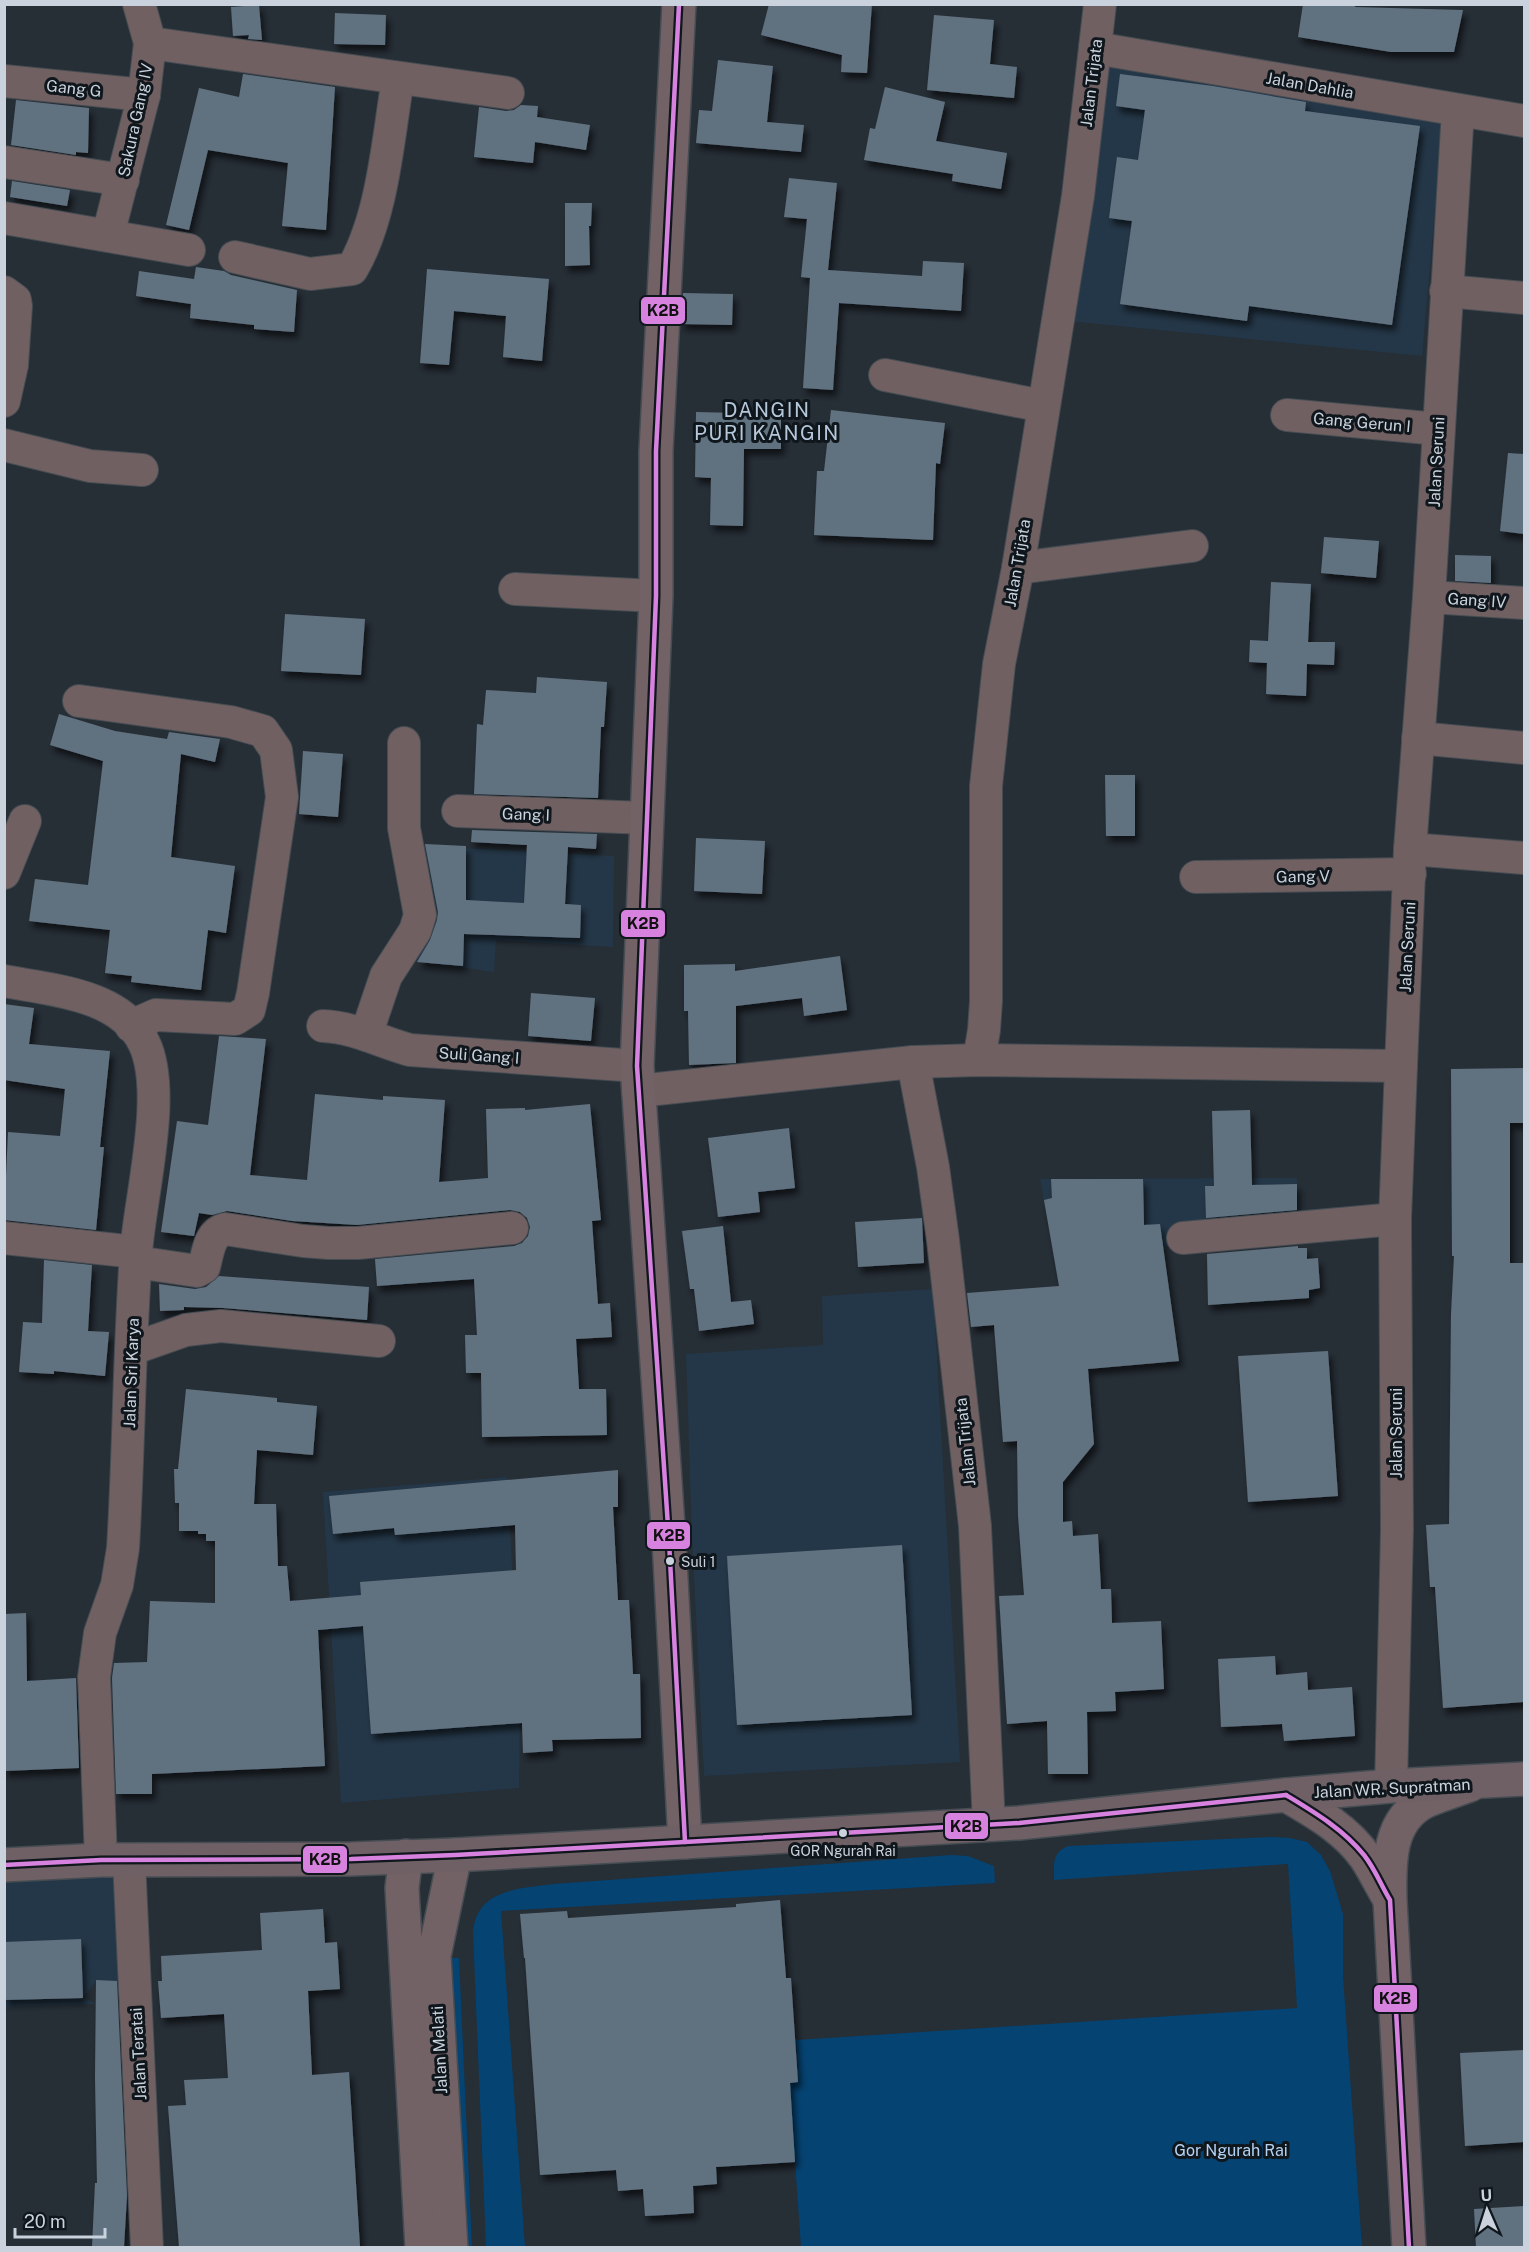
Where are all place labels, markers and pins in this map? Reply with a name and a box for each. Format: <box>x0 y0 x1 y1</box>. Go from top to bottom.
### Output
place label: Suli 1 <box>681 1554 715 1570</box>
marker: Suli 1 <box>664 1555 676 1567</box>
marker: GOR Ngurah Rai <box>837 1827 849 1839</box>
place label: GOR Ngurah Rai <box>790 1843 896 1859</box>

